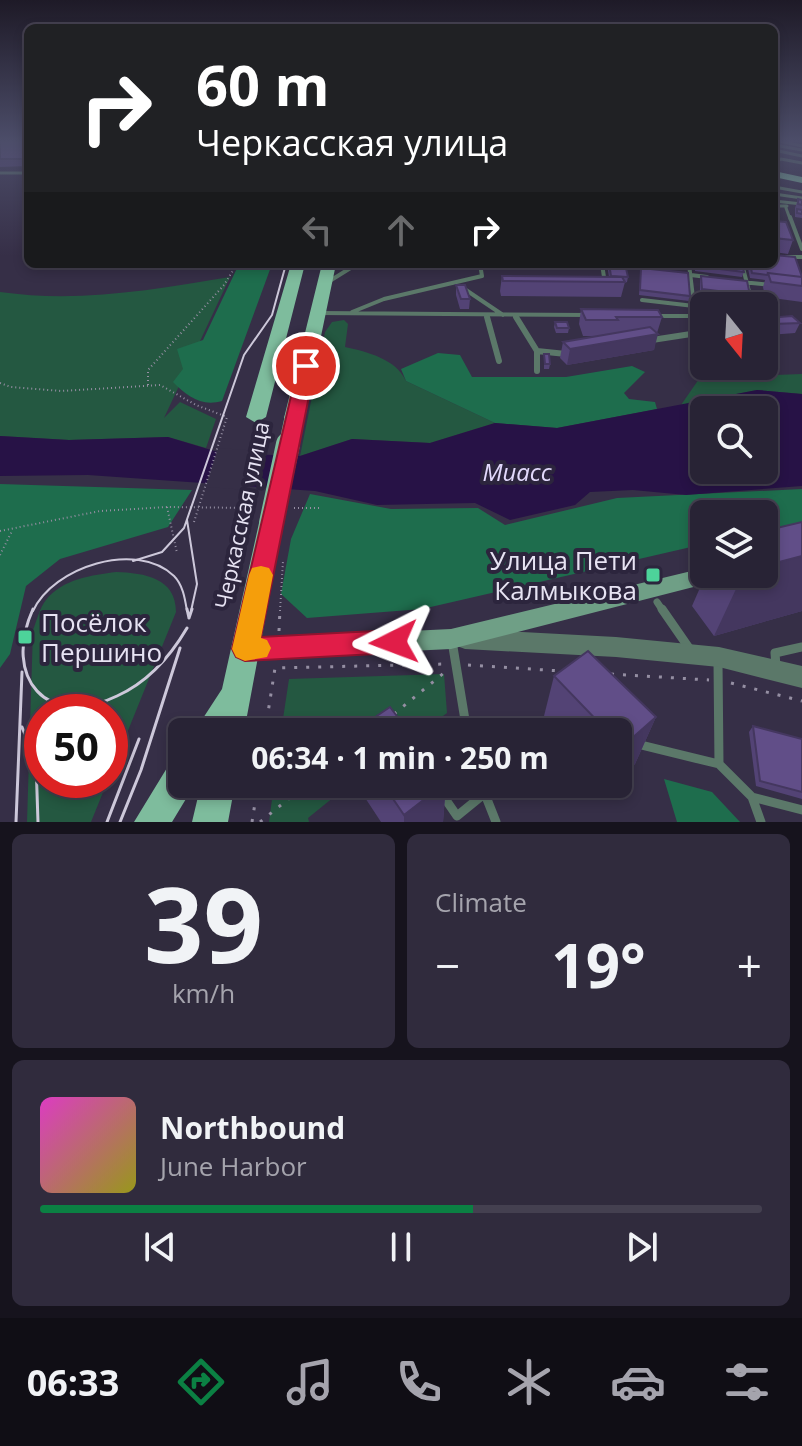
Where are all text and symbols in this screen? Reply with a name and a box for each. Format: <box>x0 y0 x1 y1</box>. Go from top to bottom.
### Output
text: 60 m <box>196 46 330 122</box>
icon: right <box>64 56 168 160</box>
text: Черкасская улица <box>196 118 508 167</box>
icon: left <box>295 208 339 252</box>
icon: ahead <box>379 208 423 252</box>
icon: right <box>463 208 507 252</box>
north arrow <box>690 292 778 380</box>
map controls <box>690 292 778 588</box>
pin <box>272 332 340 400</box>
icon: arrive <box>284 344 328 388</box>
button: search <box>690 396 778 484</box>
street label: Черкасская улица <box>206 419 276 611</box>
water label: Миасс <box>482 455 553 488</box>
button: layers <box>690 500 778 588</box>
place label: Улица Пети Калмыкова <box>490 542 637 608</box>
marker: Улица Пети Калмыкова <box>644 566 662 584</box>
position arrow <box>352 600 436 684</box>
place label: Посёлок Першино <box>41 604 162 670</box>
marker: Посёлок Першино <box>16 628 34 646</box>
speed limit sign: 50 <box>24 694 128 798</box>
text: 06:34 · 1 min · 250 m <box>251 737 549 778</box>
text: 39 <box>144 852 263 993</box>
text: Climate <box>435 884 527 920</box>
text: 19° <box>551 924 646 1006</box>
text: − <box>435 935 460 995</box>
text: + <box>737 935 762 995</box>
text: km/h <box>172 975 235 1011</box>
text: Northbound <box>160 1107 345 1148</box>
text: June Harbor <box>160 1148 307 1184</box>
icon: previous <box>138 1225 182 1269</box>
icon: pause <box>379 1225 423 1269</box>
icon: next <box>620 1225 664 1269</box>
icon: directions <box>173 1354 229 1410</box>
icon: music <box>282 1354 338 1410</box>
icon: phone <box>391 1354 447 1410</box>
icon: climate <box>501 1354 557 1410</box>
icon: car <box>610 1354 666 1410</box>
icon: filters <box>719 1354 775 1410</box>
text: 06:33 <box>27 1358 119 1407</box>

